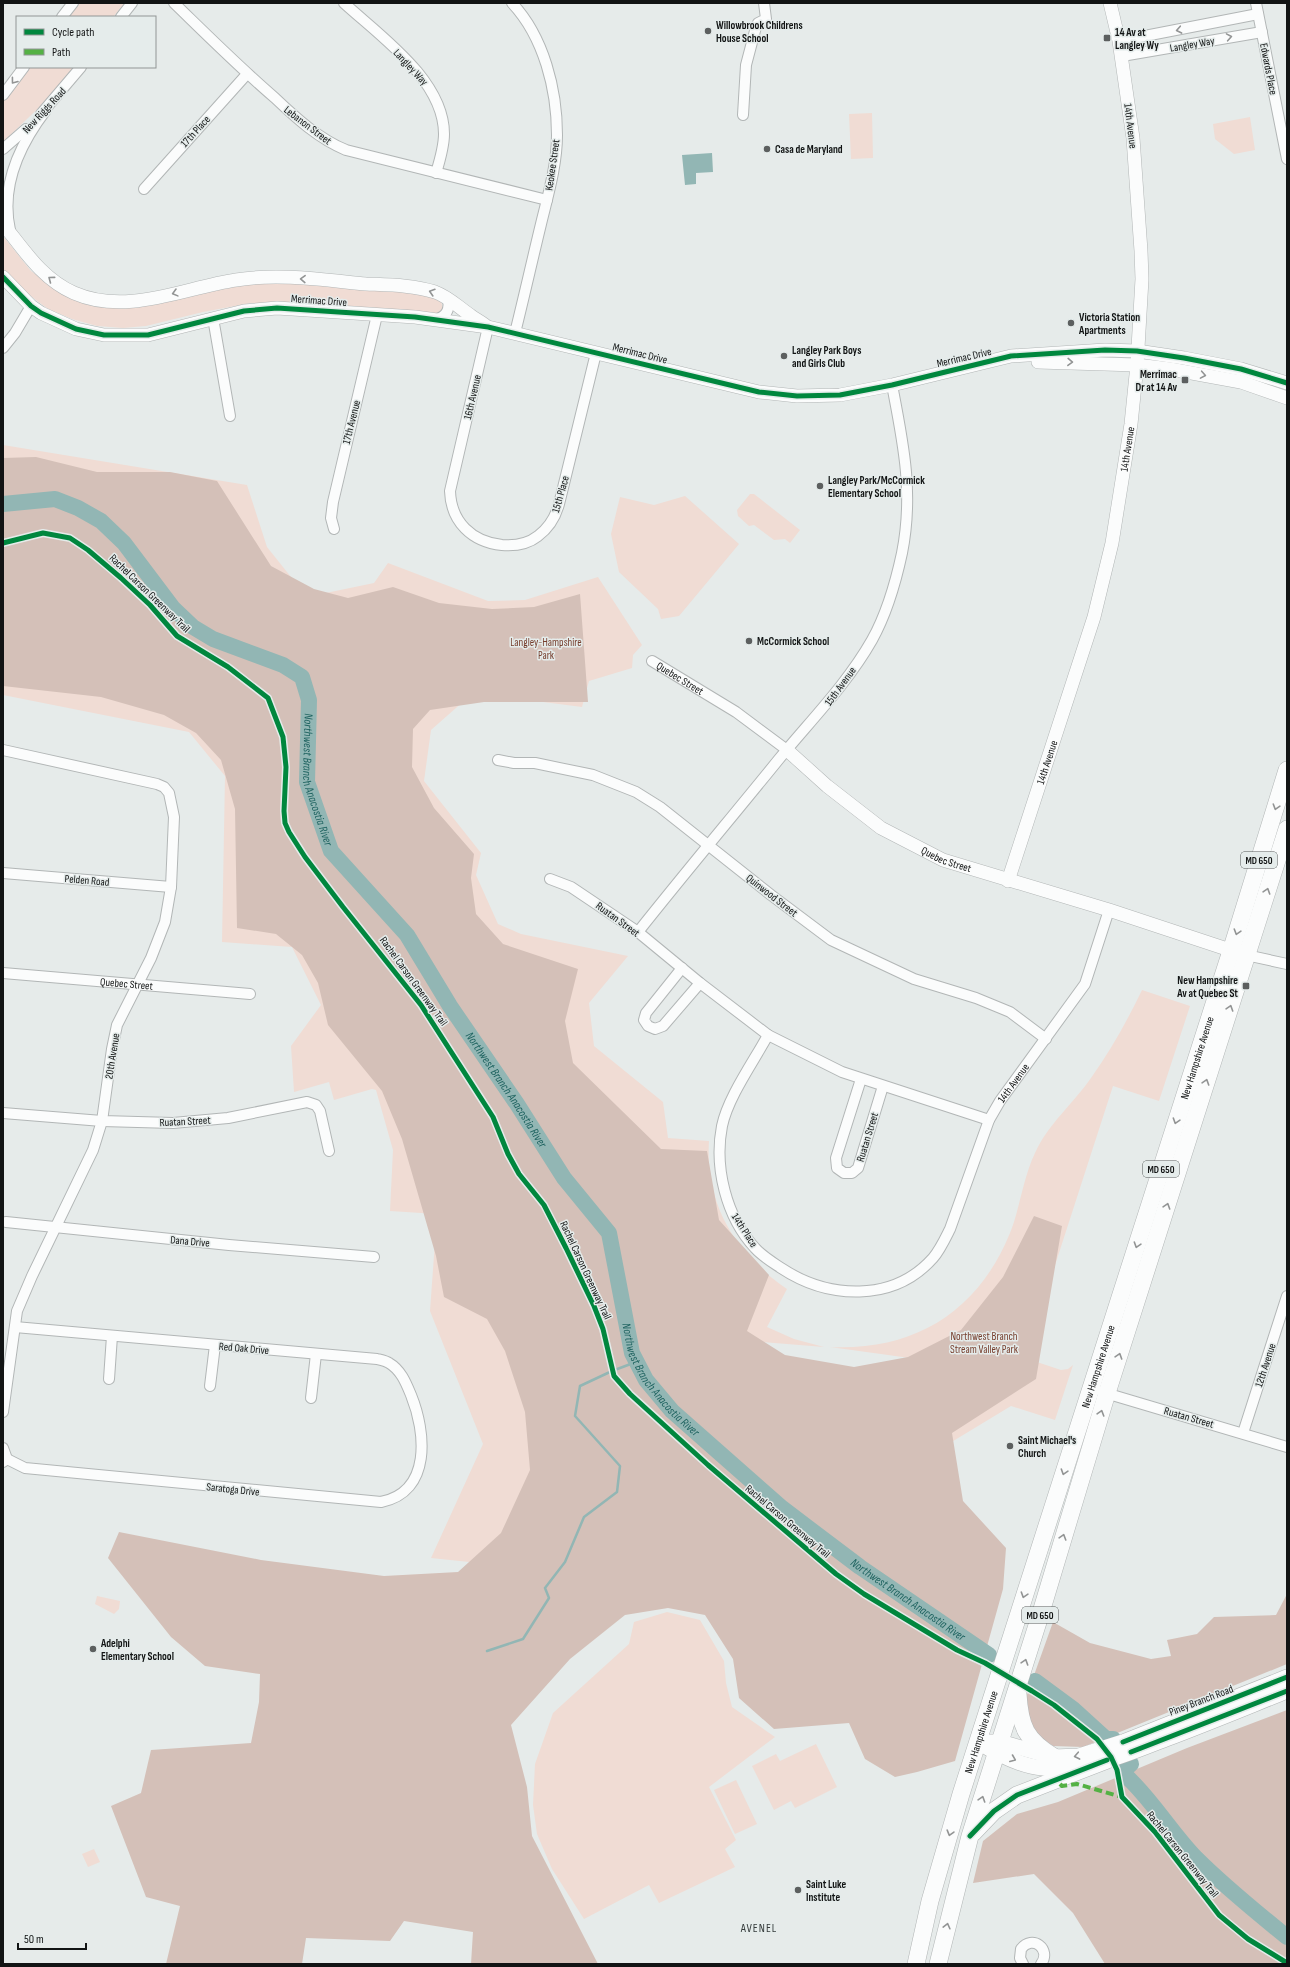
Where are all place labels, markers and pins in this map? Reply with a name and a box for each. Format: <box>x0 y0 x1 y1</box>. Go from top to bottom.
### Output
place label: Willowbrook Childrens House School <box>716 19 803 45</box>
marker: Willowbrook Childrens House School <box>703 26 713 36</box>
place label: 14 Av at Langley Wy <box>1115 26 1159 52</box>
marker: 14 Av at Langley Wy <box>1102 33 1112 43</box>
place label: Casa de Maryland <box>775 143 843 156</box>
marker: Casa de Maryland <box>762 144 772 154</box>
place label: Victoria Station Apartments <box>1078 311 1140 337</box>
marker: Victoria Station Apartments <box>1066 318 1076 328</box>
place label: Langley Park Boys and Girls Club <box>792 344 861 370</box>
marker: Langley Park Boys and Girls Club <box>779 351 789 361</box>
place label: Merrimac Dr at 14 Av <box>1136 368 1177 394</box>
marker: Merrimac Dr at 14 Av <box>1180 375 1190 385</box>
place label: Langley Park/McCormick Elementary School <box>828 474 925 500</box>
marker: Langley Park/McCormick Elementary School <box>815 481 825 491</box>
place label: McCormick School <box>757 635 829 648</box>
marker: McCormick School <box>744 636 754 646</box>
place label: New Hampshire Av at Quebec St <box>1176 974 1238 1000</box>
marker: New Hampshire Av at Quebec St <box>1241 981 1251 991</box>
place label: Saint Michael's Church <box>1018 1434 1076 1460</box>
marker: Saint Michael's Church <box>1005 1441 1015 1451</box>
place label: Adelphi Elementary School <box>100 1637 174 1663</box>
marker: Adelphi Elementary School <box>88 1644 98 1654</box>
place label: Saint Luke Institute <box>806 1878 847 1904</box>
marker: Saint Luke Institute <box>793 1885 803 1895</box>

